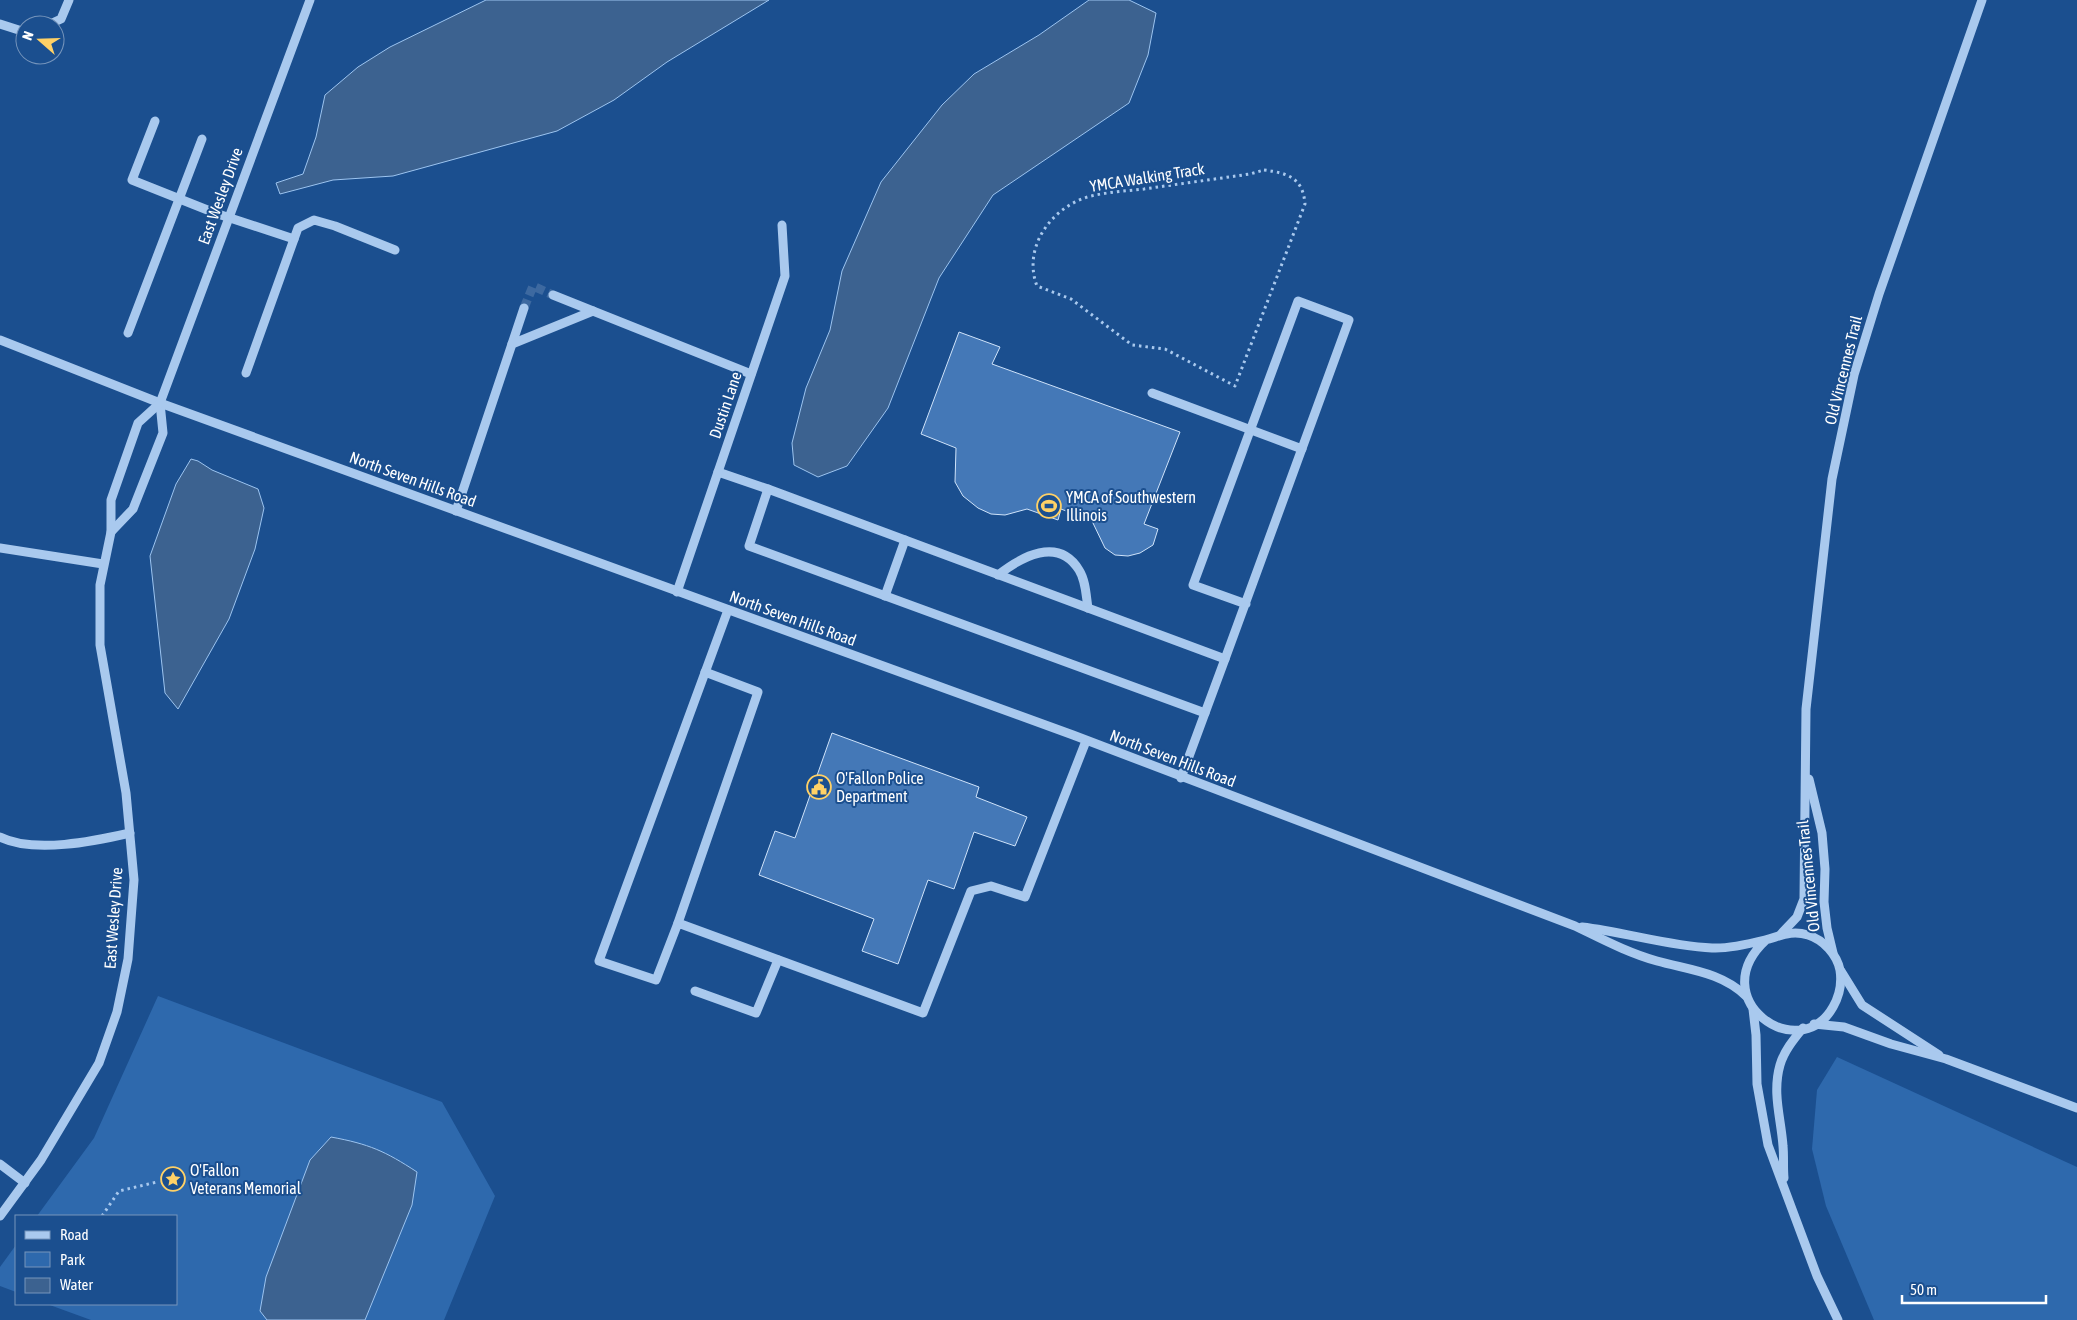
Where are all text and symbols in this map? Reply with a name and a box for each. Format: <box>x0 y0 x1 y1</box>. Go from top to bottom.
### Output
north arrow <box>15 15 65 65</box>
text: N <box>19 29 37 42</box>
street label: East Wesley Drive <box>194 145 247 247</box>
street label: YMCA Walking Track <box>1088 159 1206 196</box>
street label: Old Vincennes Trail <box>1821 313 1865 427</box>
street label: Dustin Lane <box>705 369 745 441</box>
street label: North Seven Hills Road <box>347 448 479 510</box>
place label: YMCA of Southwestern Illinois <box>1066 488 1196 524</box>
sports icon: YMCA of Southwestern Illinois <box>1036 493 1062 519</box>
street label: North Seven Hills Road <box>727 587 859 649</box>
street label: North Seven Hills Road <box>1108 726 1238 790</box>
place label: O'Fallon Police Department <box>836 769 924 806</box>
public building icon: O'Fallon Police Department <box>806 774 832 800</box>
street label: Old Vincennes Trail <box>1793 819 1823 933</box>
street label: East Wesley Drive <box>100 867 127 969</box>
place label: O'Fallon Veterans Memorial <box>190 1161 302 1197</box>
place icon: O'Fallon Veterans Memorial <box>160 1166 186 1192</box>
legend <box>15 1215 178 1305</box>
text: Road <box>60 1226 89 1243</box>
text: Park <box>60 1251 85 1268</box>
scale bar <box>1902 1272 2046 1304</box>
text: Water <box>60 1276 93 1293</box>
text: 50 m <box>1910 1281 1937 1298</box>

